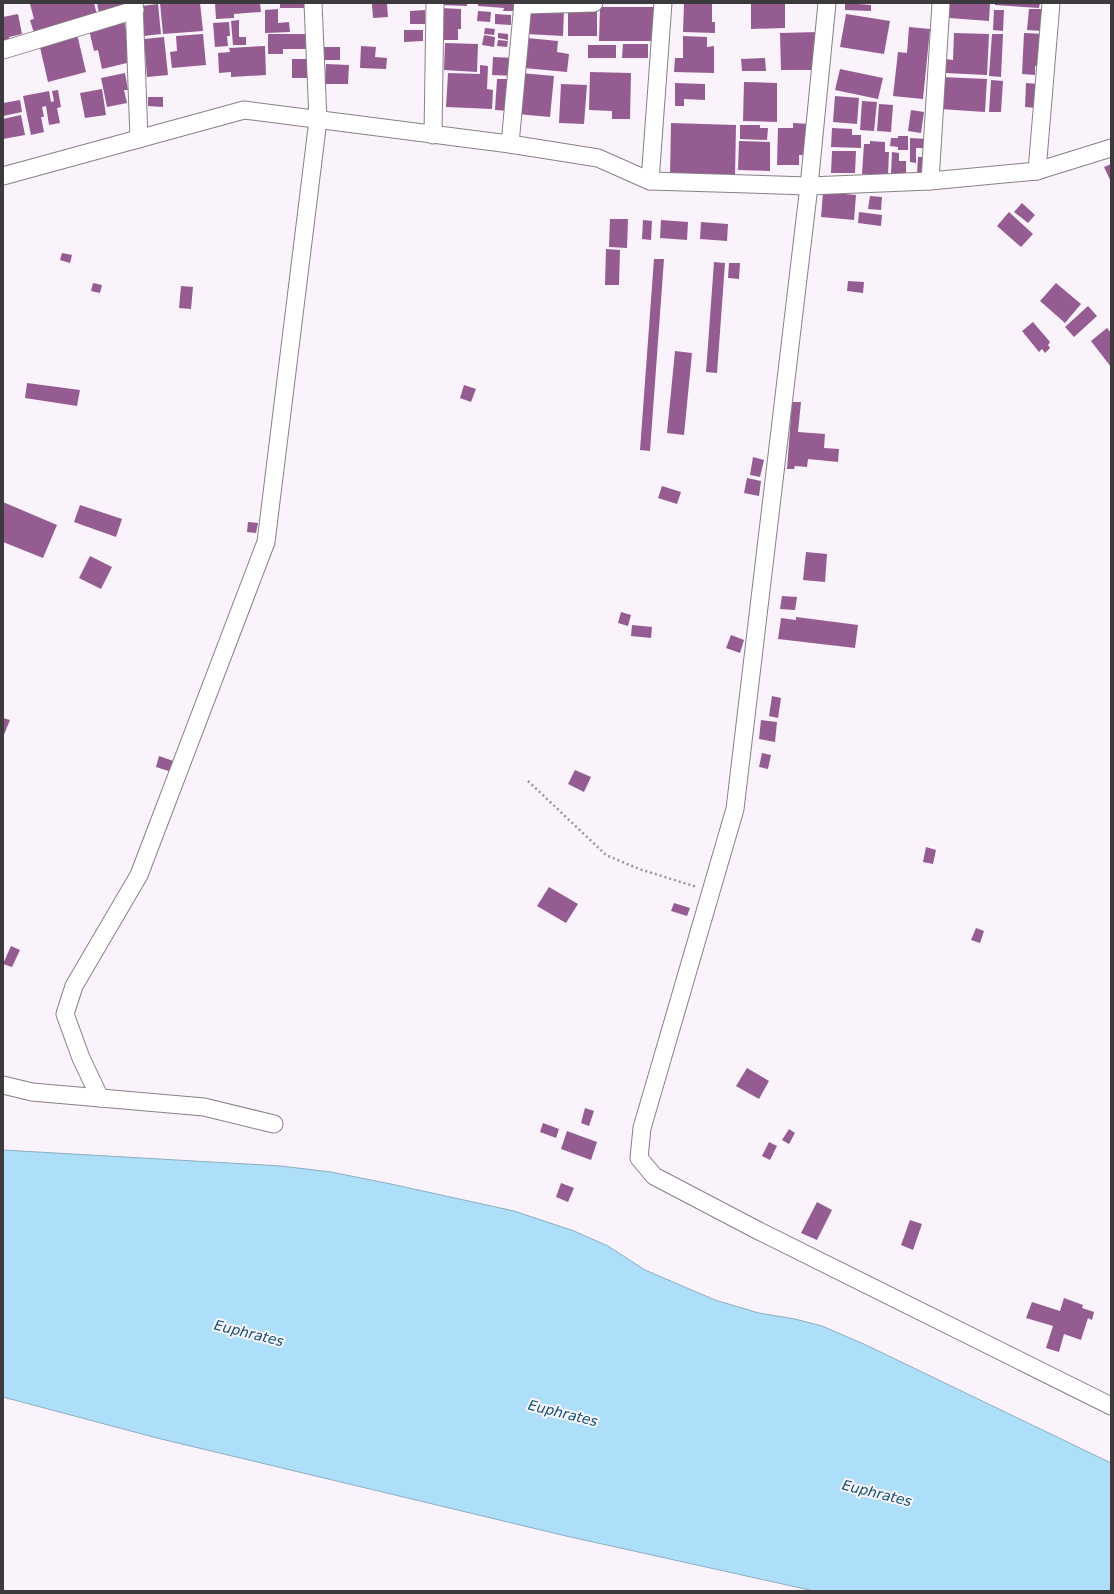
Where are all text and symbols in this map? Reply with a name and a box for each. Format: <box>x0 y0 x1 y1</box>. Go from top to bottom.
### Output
water label: Euphrates <box>213 1317 285 1349</box>
water label: Euphrates <box>527 1397 599 1429</box>
water label: Euphrates <box>841 1477 913 1509</box>

